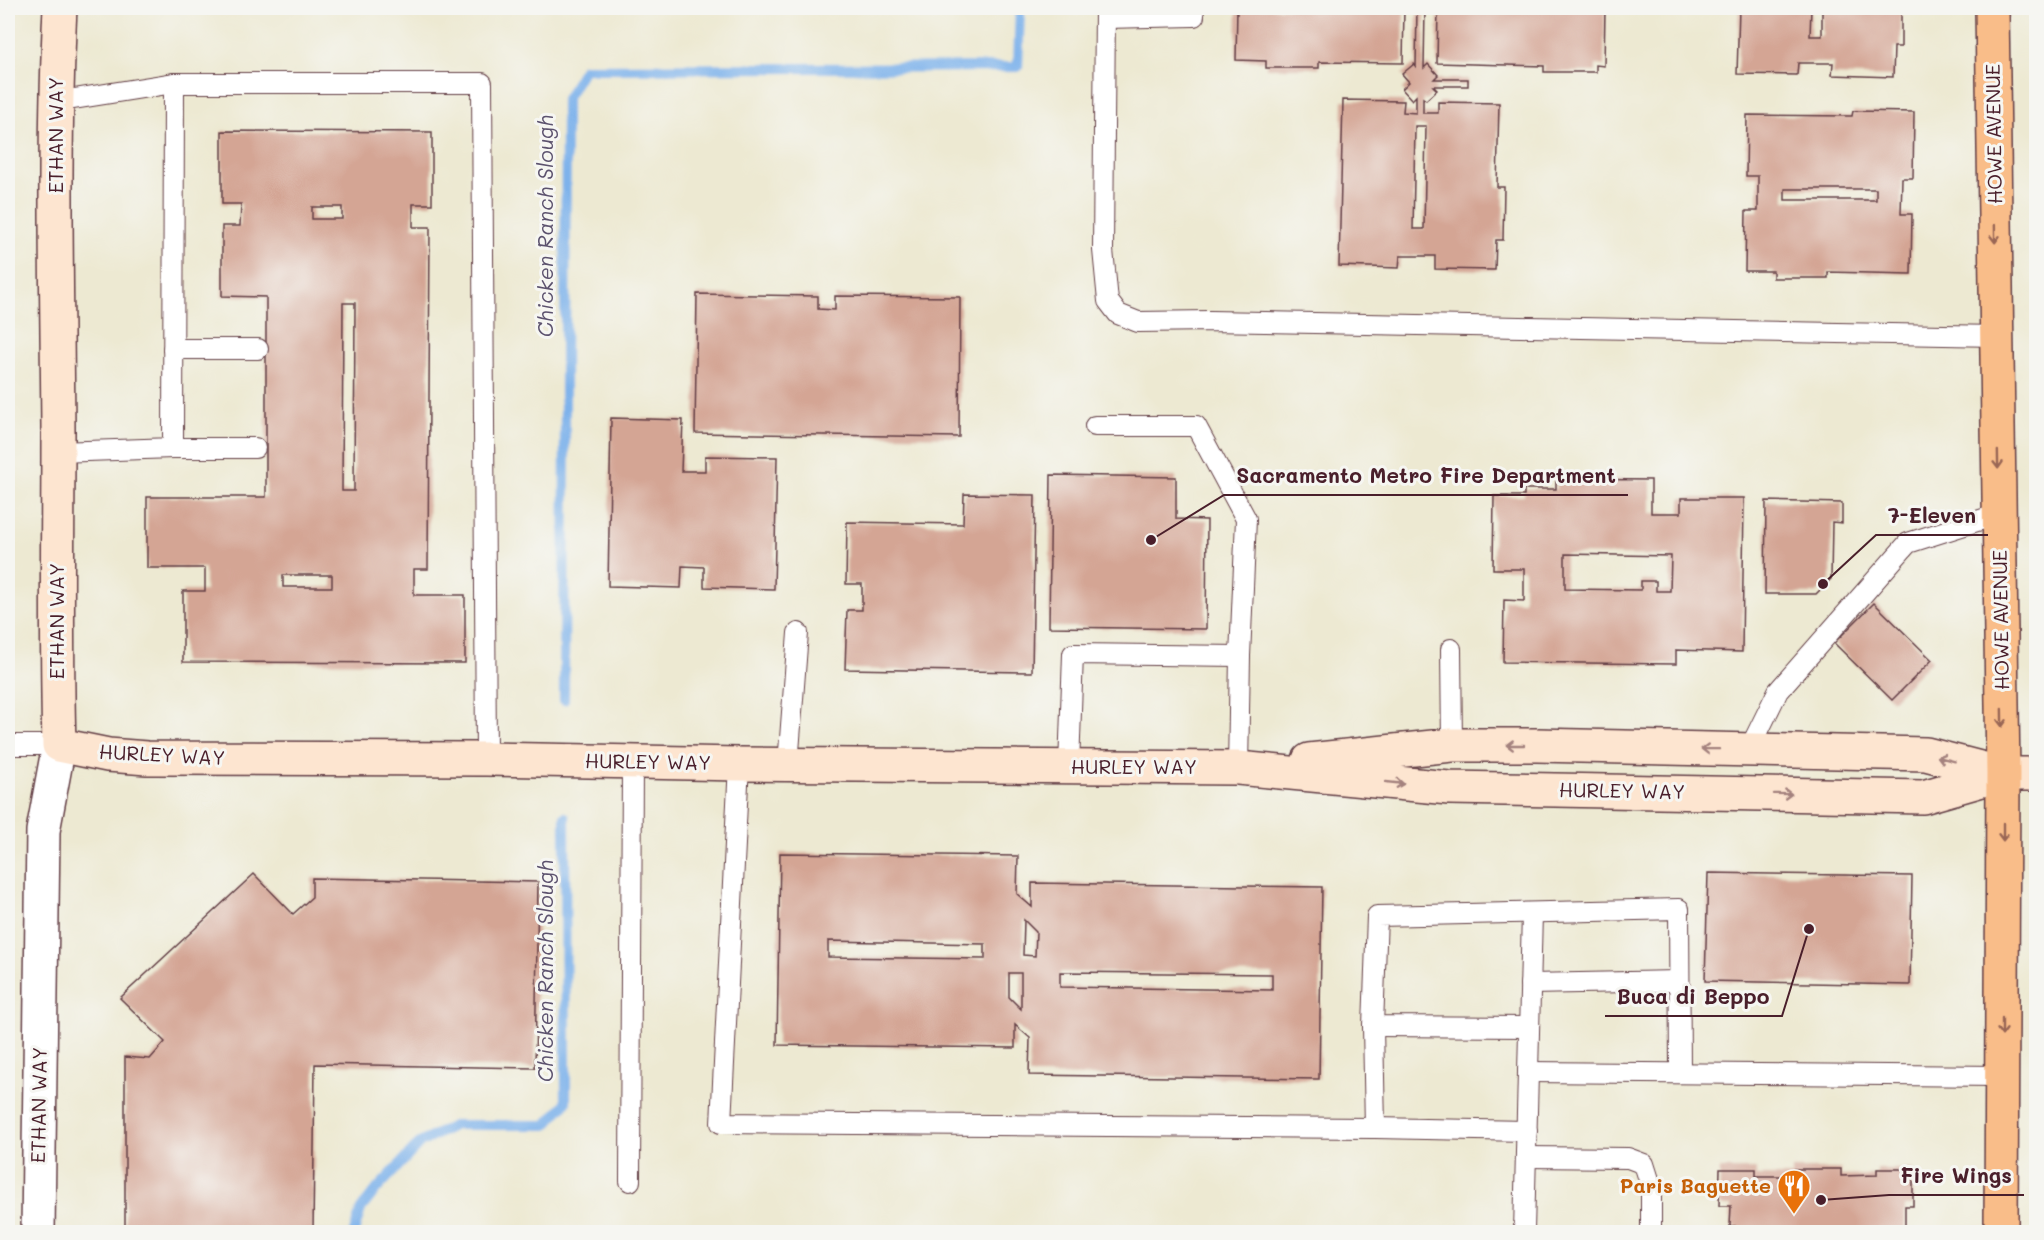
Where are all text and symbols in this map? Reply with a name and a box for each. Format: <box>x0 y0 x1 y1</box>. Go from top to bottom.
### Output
street label: HOWE AVENUE <box>1979 64 2007 204</box>
street label: ETHAN WAY <box>42 77 68 193</box>
water label: Chicken Ranch Slough <box>531 115 558 337</box>
one-way arrow <box>1989 223 2001 243</box>
one-way arrow <box>1992 449 2004 469</box>
callout: Sacramento Metro Fire Department <box>1224 456 1628 495</box>
text: Sacramento Metro Fire Department <box>1236 461 1616 488</box>
callout: 7-Eleven <box>1876 496 1988 535</box>
text: 7-Eleven <box>1888 501 1976 528</box>
street label: HOWE AVENUE <box>1986 550 2014 690</box>
street label: ETHAN WAY <box>43 563 69 679</box>
one-way arrow <box>1996 707 2008 727</box>
street label: HURLEY WAY <box>98 738 226 770</box>
one-way arrow <box>1506 739 1526 751</box>
one-way arrow <box>1701 743 1721 755</box>
street label: HURLEY WAY <box>585 747 711 775</box>
street label: HURLEY WAY <box>1071 753 1197 779</box>
one-way arrow <box>1937 753 1956 765</box>
street label: HURLEY WAY <box>1559 776 1685 804</box>
one-way arrow <box>1385 778 1405 789</box>
one-way arrow <box>1773 788 1793 800</box>
one-way arrow <box>1997 822 2009 842</box>
water label: Chicken Ranch Slough <box>531 860 558 1082</box>
callout: Buca di Beppo <box>1605 977 1782 1016</box>
text: Buca di Beppo <box>1616 982 1770 1009</box>
one-way arrow <box>1996 1017 2008 1037</box>
street label: ETHAN WAY <box>24 1047 52 1163</box>
callout: Fire Wings <box>1889 1156 2024 1195</box>
text: Fire Wings <box>1900 1161 2012 1188</box>
restaurant icon: Paris Baguette <box>1776 1168 1812 1215</box>
place label: Paris Baguette <box>1620 1172 1771 1198</box>

